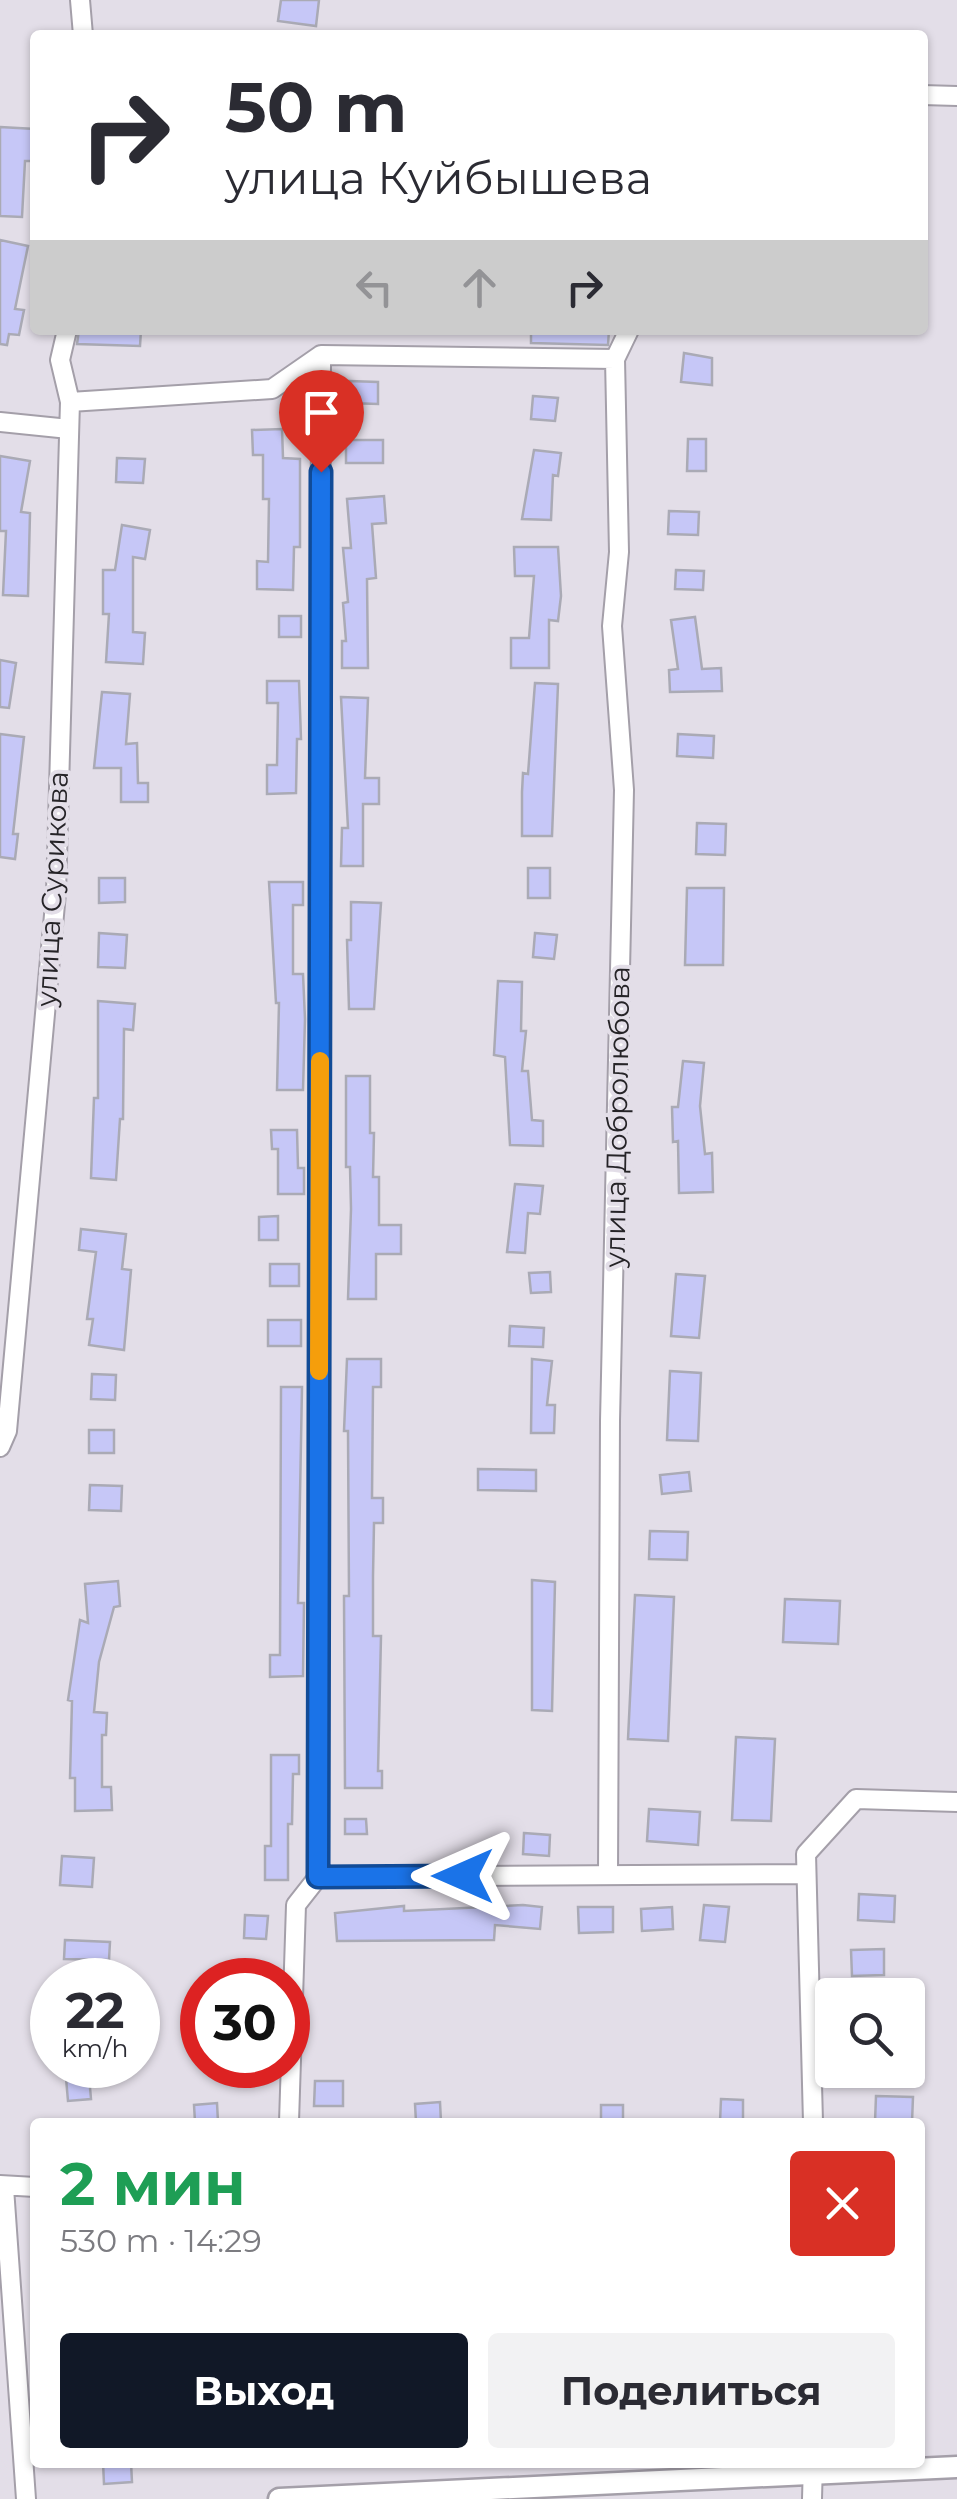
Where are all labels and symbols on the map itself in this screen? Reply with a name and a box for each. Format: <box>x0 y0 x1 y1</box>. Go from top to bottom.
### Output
pin <box>279 370 364 473</box>
street label: улица Сурикова <box>29 770 75 1009</box>
street label: улица Добролюбова <box>597 966 637 1269</box>
position arrow <box>411 1824 515 1928</box>
speed limit sign: 30 <box>180 1958 310 2088</box>

